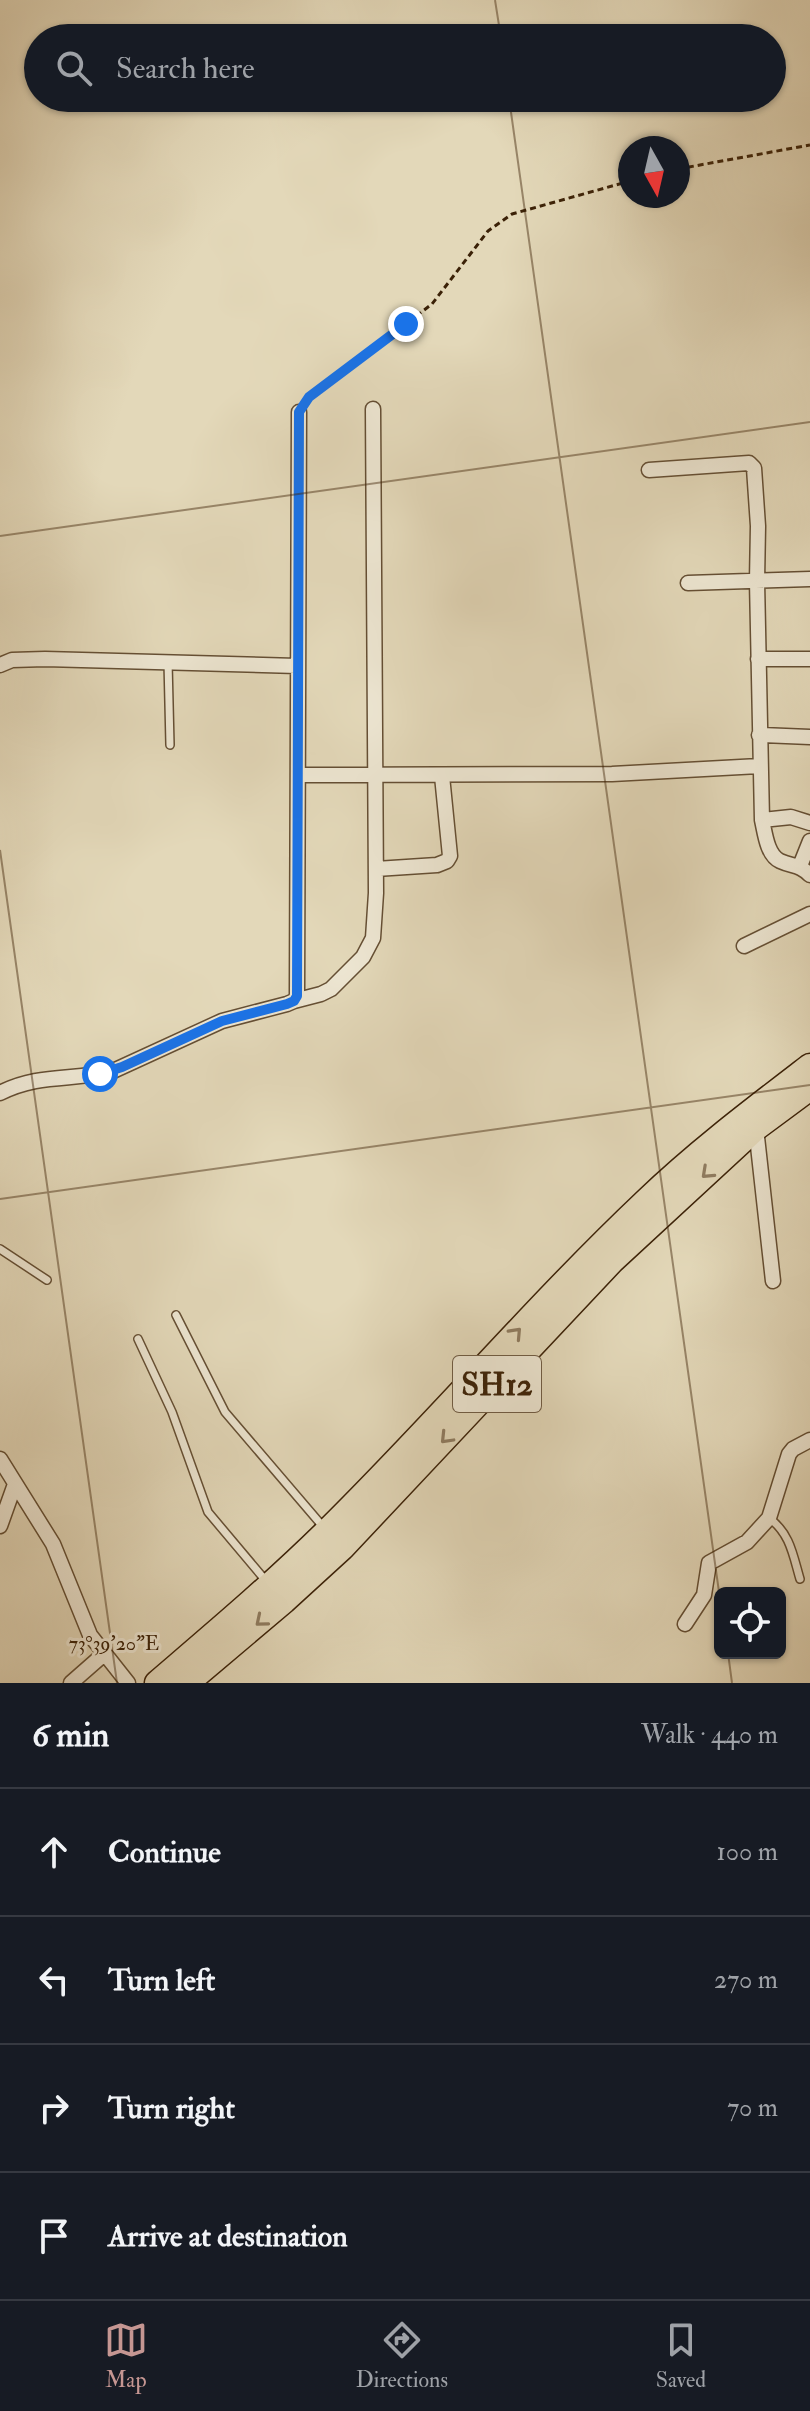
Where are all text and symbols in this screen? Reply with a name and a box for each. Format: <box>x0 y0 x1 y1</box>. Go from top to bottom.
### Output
search box <box>24 24 786 112</box>
icon: search <box>52 46 96 90</box>
text: Search here <box>116 50 255 87</box>
north arrow <box>618 136 690 208</box>
route end <box>388 306 424 342</box>
route start <box>82 1056 118 1092</box>
one-way arrow <box>701 1163 716 1177</box>
one-way arrow <box>507 1328 522 1342</box>
road number: SH12 <box>453 1356 541 1412</box>
one-way arrow <box>441 1429 456 1443</box>
map controls <box>714 1587 786 1659</box>
button: locate <box>714 1587 786 1659</box>
one-way arrow <box>256 1611 271 1626</box>
text: 73°39'20"E <box>69 1631 159 1656</box>
text: 6 min <box>32 1714 109 1757</box>
text: Walk · 440 m <box>641 1719 778 1751</box>
icon: ahead <box>32 1830 76 1874</box>
text: Continue <box>108 1834 221 1871</box>
text: 100 m <box>717 1836 778 1868</box>
icon: left <box>32 1958 76 2002</box>
text: Turn left <box>108 1962 215 1999</box>
text: 270 m <box>714 1964 778 1996</box>
icon: right <box>32 2086 76 2130</box>
text: Turn right <box>108 2090 235 2127</box>
text: 70 m <box>727 2092 778 2124</box>
icon: arrive <box>32 2214 76 2258</box>
text: Arrive at destination <box>108 2218 348 2255</box>
tab: Map <box>104 2318 148 2394</box>
tab: Directions <box>356 2318 448 2394</box>
tab: Saved <box>656 2318 706 2394</box>

